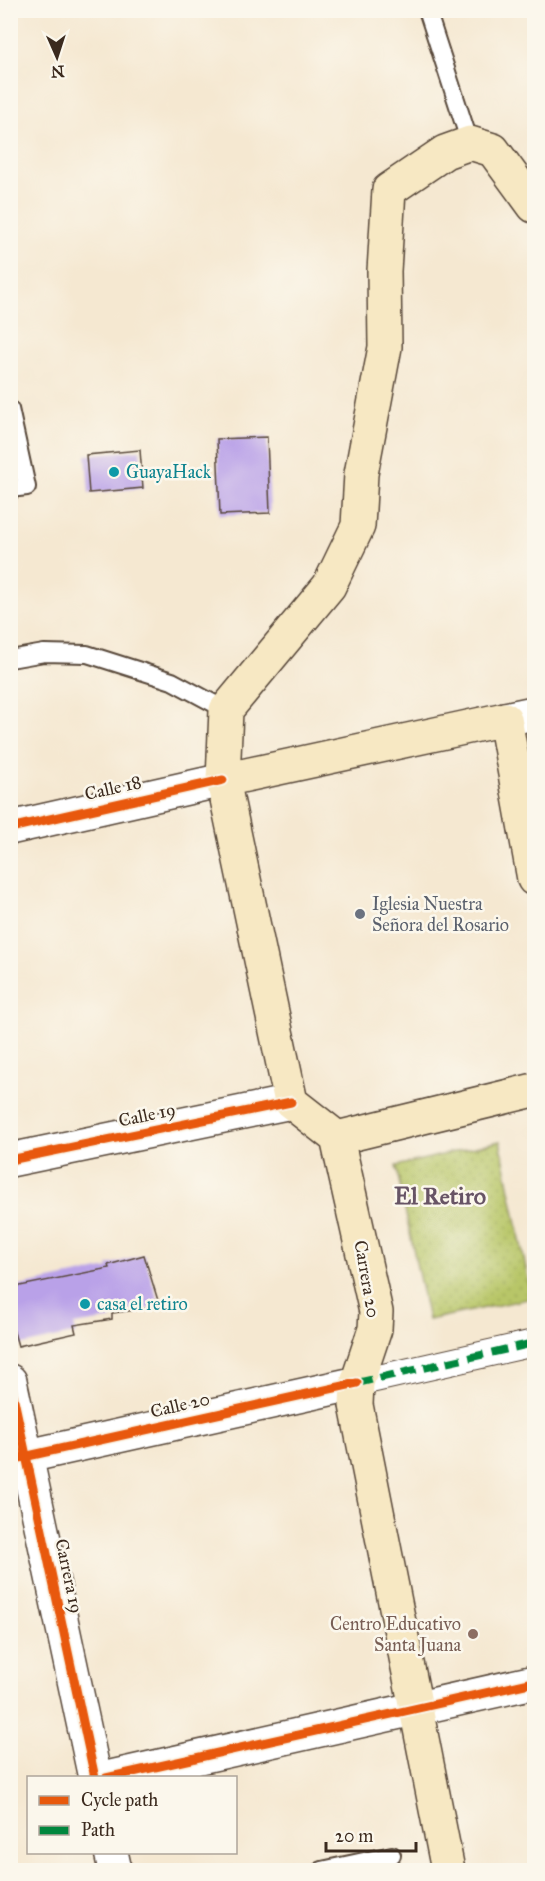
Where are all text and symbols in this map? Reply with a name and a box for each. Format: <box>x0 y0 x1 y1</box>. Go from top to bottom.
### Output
north arrow <box>27 27 87 87</box>
text: N <box>50 62 65 81</box>
place label: GuayaHack <box>126 461 212 483</box>
marker: GuayaHack <box>107 465 121 479</box>
street label: Calle 18 <box>82 771 144 805</box>
place label: Iglesia Nuestra Señora del Rosario <box>372 893 509 936</box>
marker: Iglesia Nuestra Señora del Rosario <box>353 907 367 921</box>
street label: Calle 19 <box>117 1098 177 1132</box>
district label: El Retiro <box>394 1181 486 1211</box>
street label: Carrera 20 <box>349 1239 385 1319</box>
place label: casa el retiro <box>97 1293 188 1315</box>
marker: casa el retiro <box>78 1297 92 1311</box>
street label: Calle 20 <box>148 1388 212 1422</box>
street label: Carrera 19 <box>50 1537 88 1615</box>
place label: Centro Educativo Santa Juana <box>330 1613 461 1657</box>
marker: Centro Educativo Santa Juana <box>466 1627 480 1641</box>
legend <box>27 1776 237 1854</box>
text: Cycle path <box>81 1789 158 1811</box>
scale bar <box>326 1815 416 1853</box>
text: Path <box>81 1819 115 1841</box>
text: 20 m <box>335 1825 373 1847</box>

